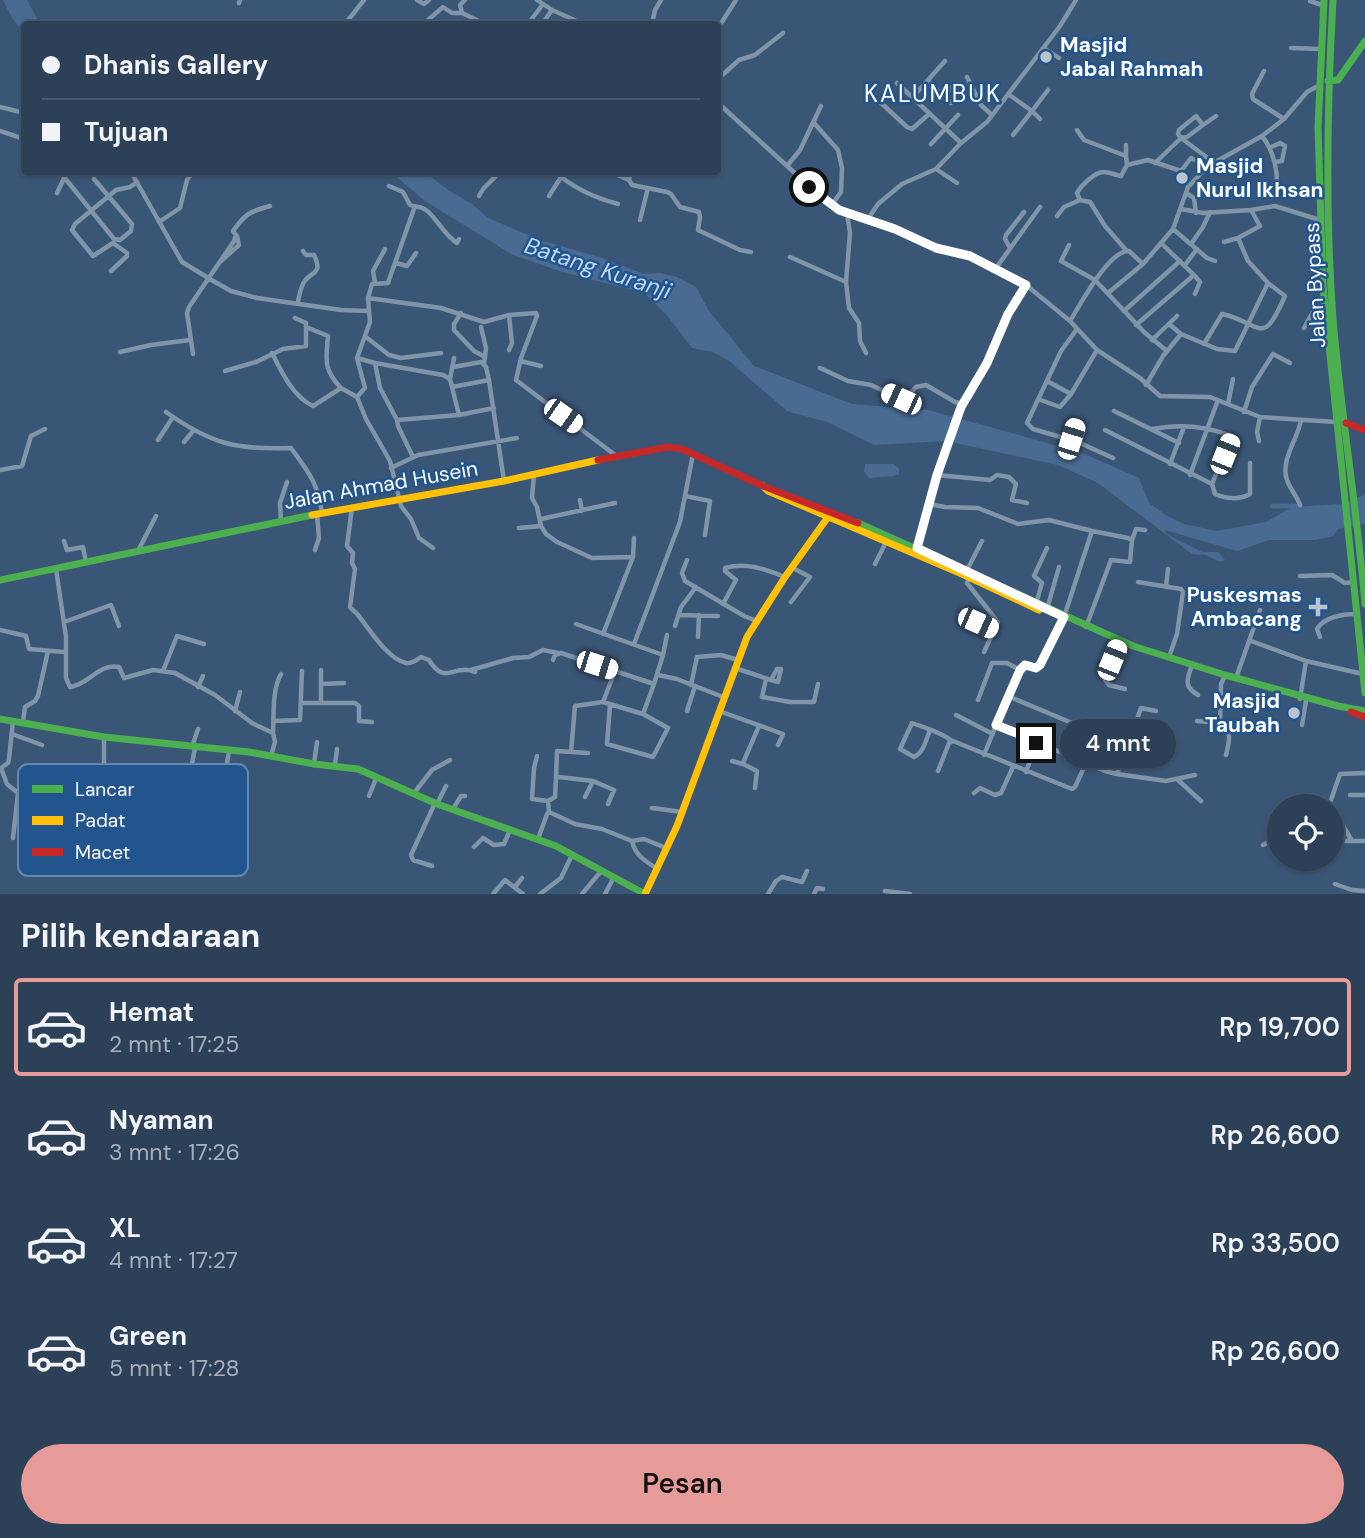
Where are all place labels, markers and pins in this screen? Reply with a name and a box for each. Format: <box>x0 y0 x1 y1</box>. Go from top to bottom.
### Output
place label: Masjid Jabal Rahmah <box>1060 31 1203 83</box>
marker: Masjid Jabal Rahmah <box>1038 49 1054 65</box>
place label: Masjid Nurul Ikhsan <box>1196 152 1324 204</box>
marker: Masjid Nurul Ikhsan <box>1174 170 1190 186</box>
place label: Puskesmas Ambacang <box>1187 581 1302 633</box>
marker: Puskesmas Ambacang <box>1308 597 1328 617</box>
place label: Masjid Taubah <box>1205 687 1280 739</box>
marker: Masjid Taubah <box>1286 705 1302 721</box>

